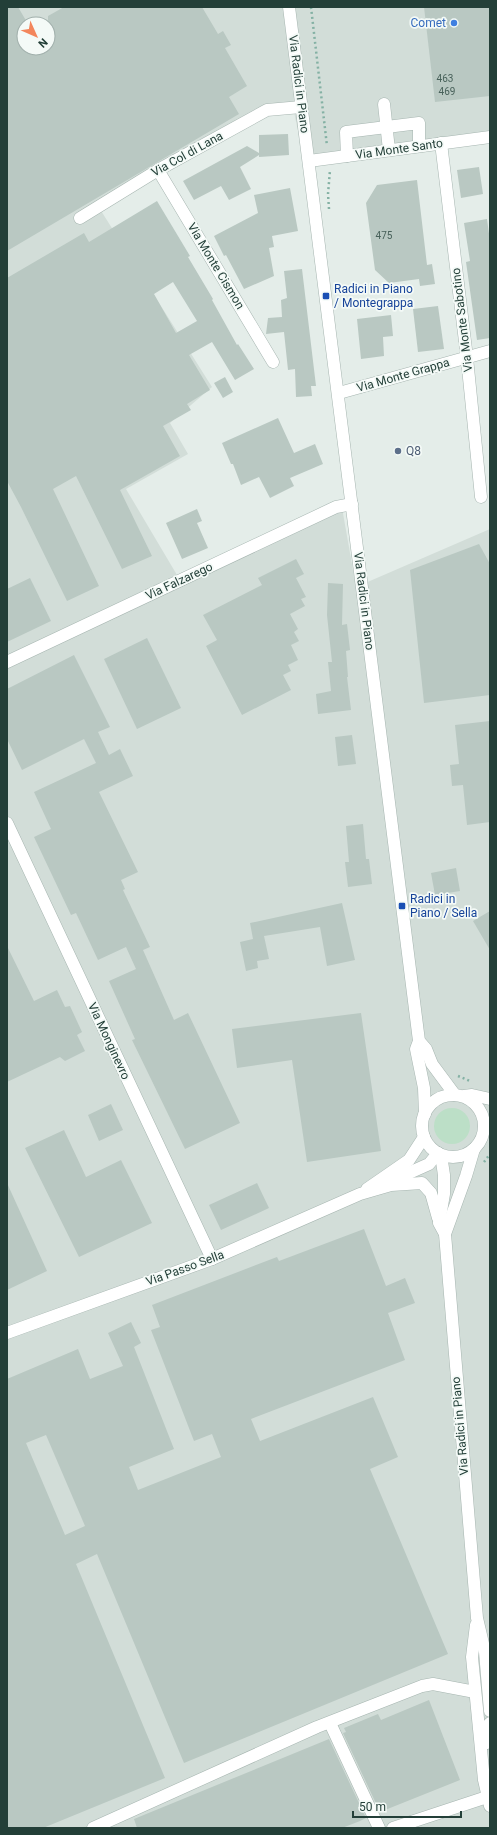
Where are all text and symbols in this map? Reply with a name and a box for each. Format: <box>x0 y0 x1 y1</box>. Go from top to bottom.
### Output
north arrow <box>16 16 56 56</box>
place label: Comet <box>411 16 446 30</box>
marker: Comet <box>449 18 459 28</box>
street label: Via Radici in Piano <box>286 34 312 134</box>
text: N <box>35 35 50 50</box>
house number: 463 <box>437 73 453 84</box>
house number: 469 <box>439 86 455 97</box>
street label: Via Col di Lana <box>149 129 225 179</box>
street label: Via Monte Santo <box>354 136 444 162</box>
street label: Via Monte Cismon <box>185 220 247 312</box>
house number: 475 <box>376 230 393 241</box>
street label: Via Monte Sabotino <box>449 267 475 373</box>
place label: Radici in Piano / Montegrappa <box>334 282 413 310</box>
marker: Radici in Piano / Montegrappa <box>321 291 331 301</box>
street label: Via Monte Grappa <box>355 355 451 395</box>
place label: Q8 <box>406 444 421 458</box>
marker: Q8 <box>393 446 403 456</box>
street label: Via Radici in Piano <box>351 551 377 651</box>
street label: Via Falzarego <box>143 559 215 603</box>
place label: Radici in Piano / Sella <box>410 892 477 920</box>
marker: Radici in Piano / Sella <box>397 901 407 911</box>
street label: Via Monginevro <box>85 1000 133 1082</box>
street label: Via Passo Sella <box>144 1247 226 1289</box>
street label: Via Radici in Piano <box>449 1376 471 1476</box>
scale bar <box>353 1793 461 1819</box>
text: 50 m <box>359 1800 386 1814</box>

